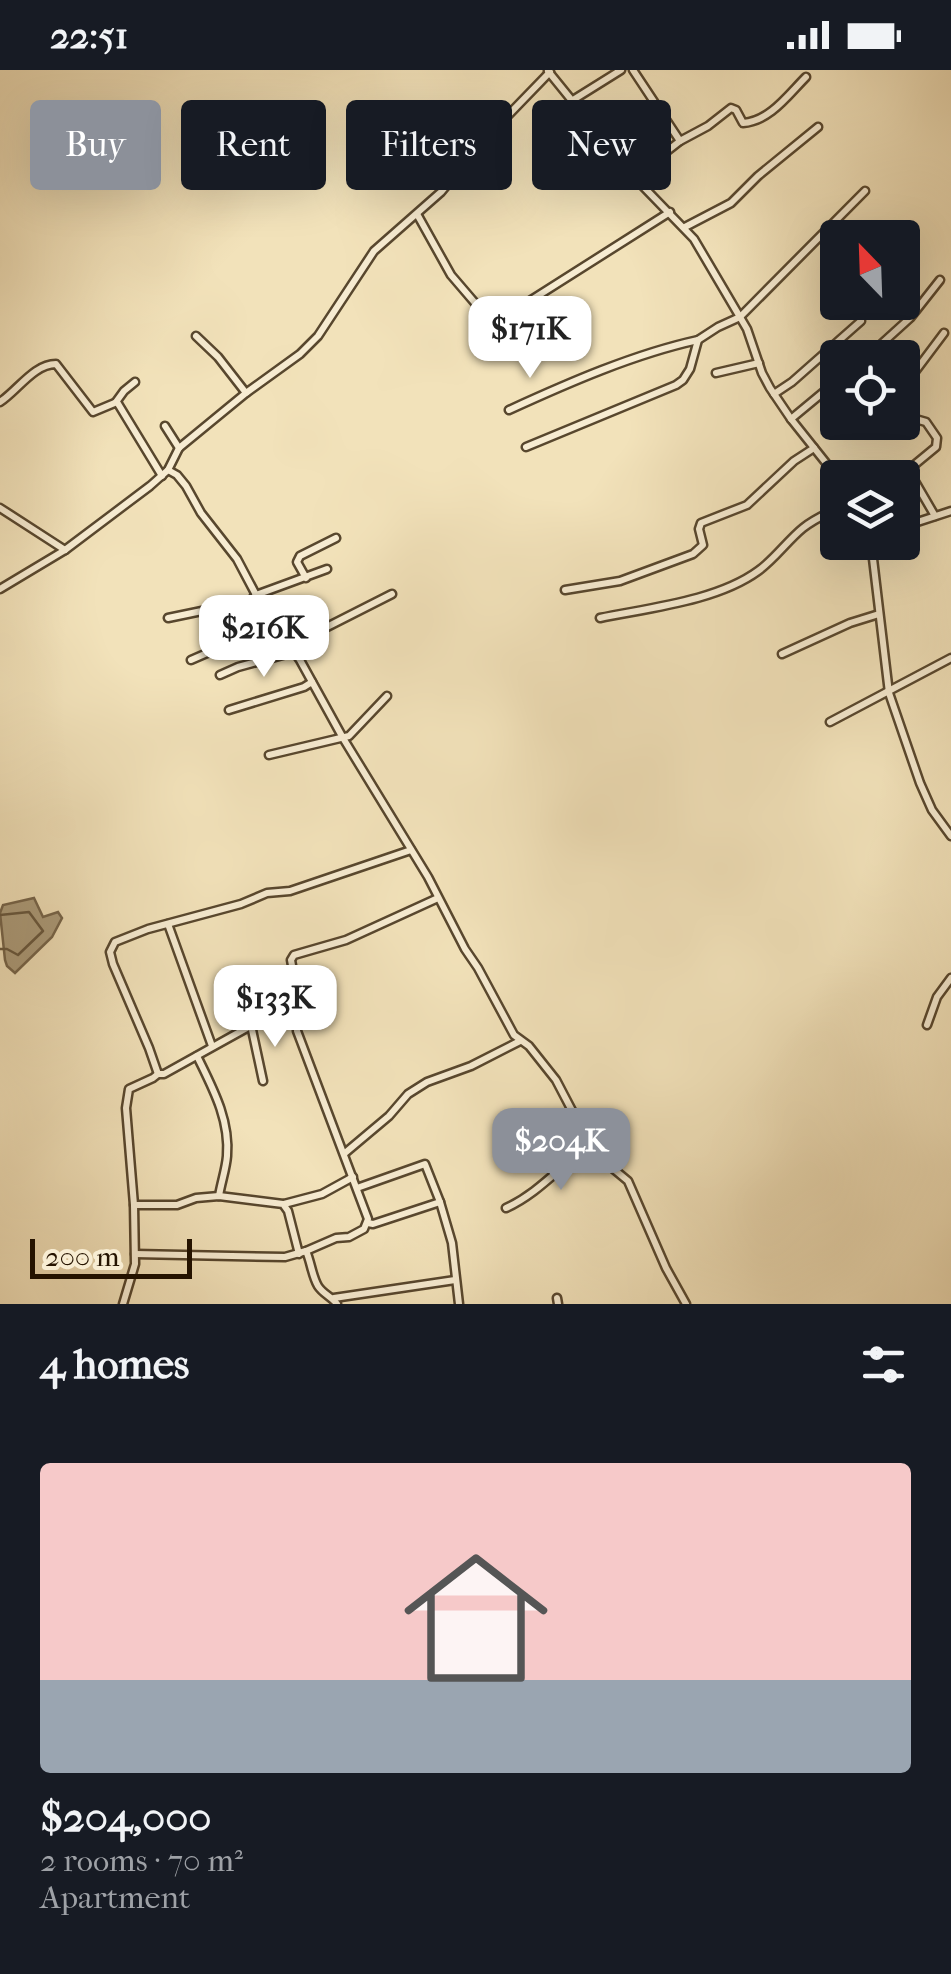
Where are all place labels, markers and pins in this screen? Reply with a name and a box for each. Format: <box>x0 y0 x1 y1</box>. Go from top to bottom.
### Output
pin: $171K <box>460 296 600 381</box>
pin: $216K <box>194 595 334 680</box>
pin: $133K <box>205 965 345 1050</box>
pin: $204K <box>491 1108 631 1193</box>

